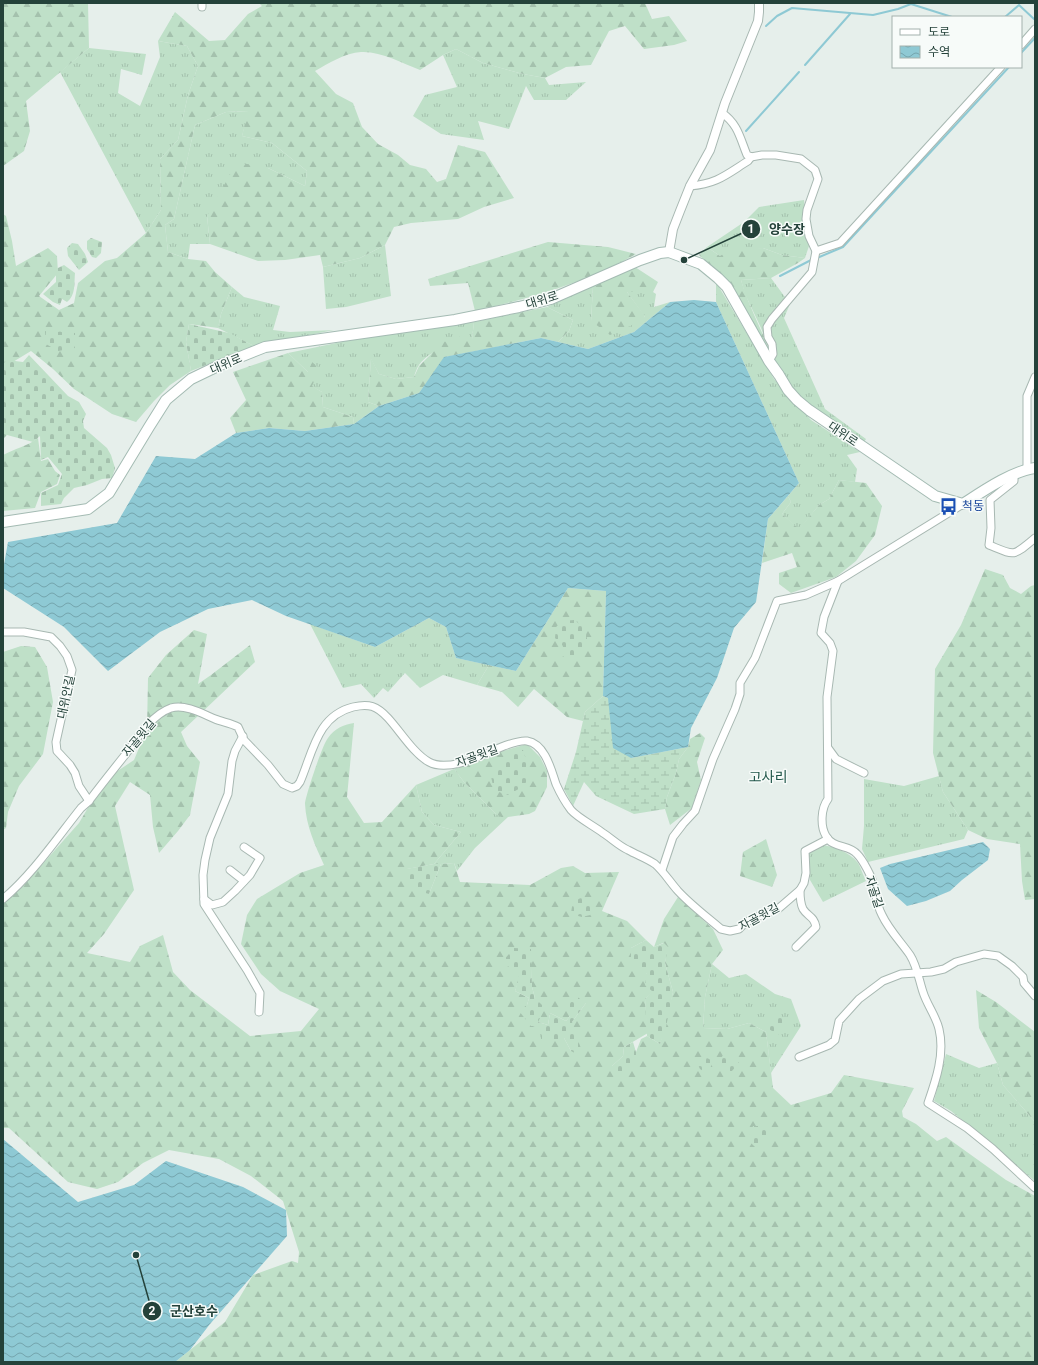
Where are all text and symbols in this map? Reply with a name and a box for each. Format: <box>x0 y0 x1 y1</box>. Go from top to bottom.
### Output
legend <box>892 16 1022 68</box>
text: 도로 <box>928 25 950 39</box>
text: 수역 <box>928 45 950 59</box>
callout: 양수장 <box>741 217 813 242</box>
text: 1 <box>748 222 754 236</box>
text: 양수장 <box>769 222 805 237</box>
street label: 대위로 <box>524 288 560 312</box>
street label: 대위로 <box>208 351 244 377</box>
street label: 대위로 <box>825 419 861 449</box>
bus stop icon: 척동 <box>939 496 959 516</box>
place label: 척동 <box>962 499 984 513</box>
street label: 대위안길 <box>55 674 77 720</box>
street label: 자골윗길 <box>119 717 159 759</box>
street label: 자골윗길 <box>454 742 500 770</box>
district label: 고사리 <box>749 769 787 785</box>
street label: 자골길 <box>862 874 886 910</box>
street label: 자골윗길 <box>736 900 782 934</box>
callout: 군산호수 <box>142 1299 226 1324</box>
text: 2 <box>149 1304 156 1318</box>
text: 군산호수 <box>170 1304 218 1319</box>

